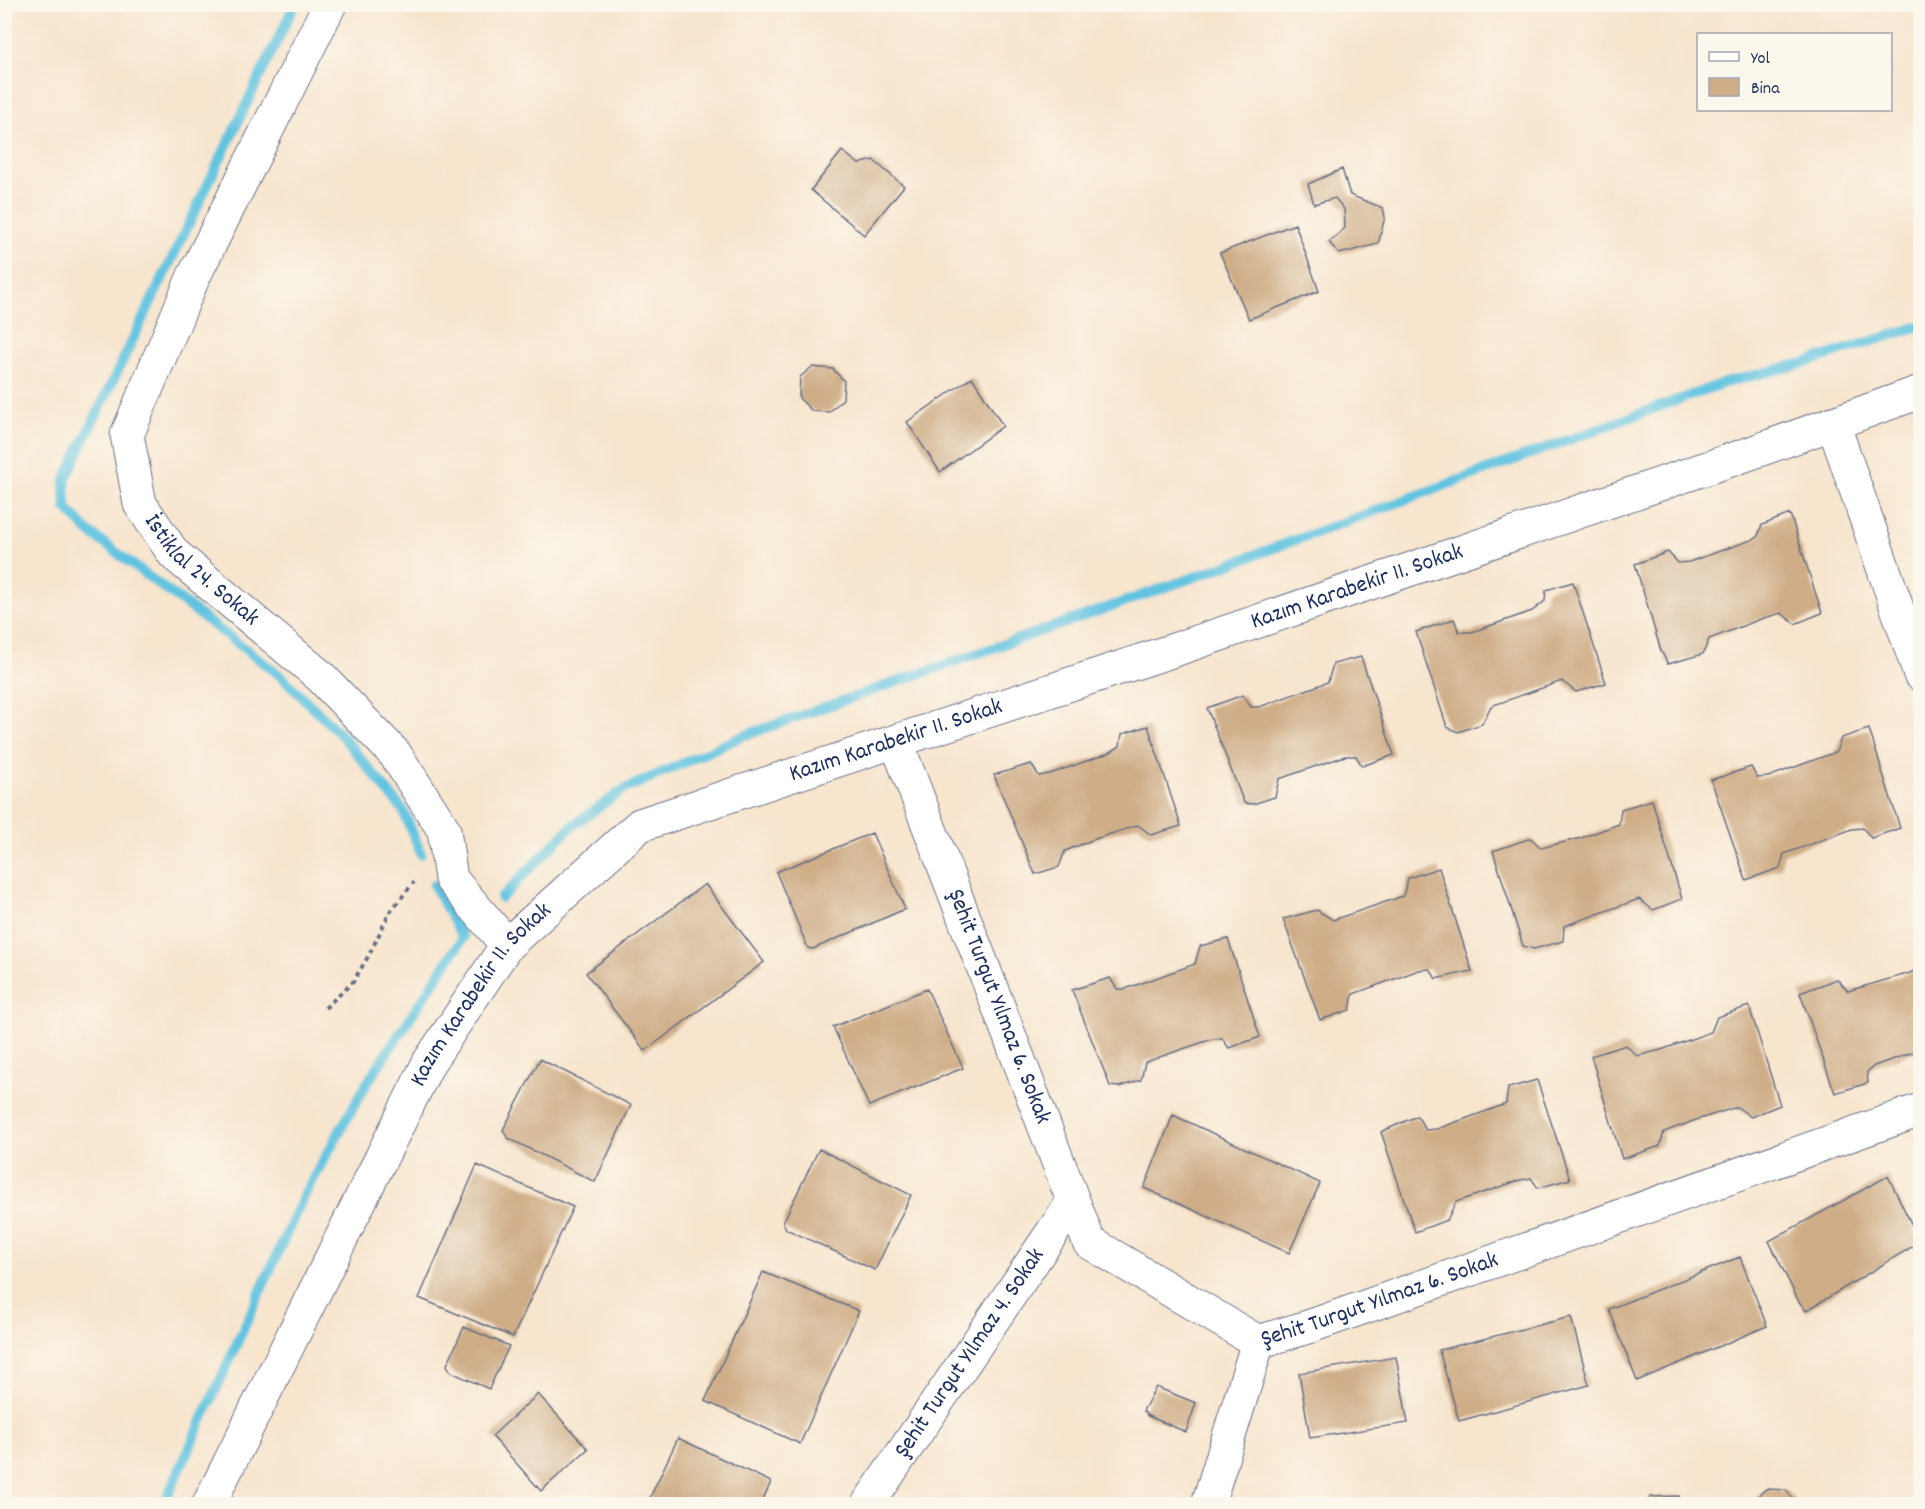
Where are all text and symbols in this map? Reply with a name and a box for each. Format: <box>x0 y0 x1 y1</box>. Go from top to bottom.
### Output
legend <box>1697 33 1892 111</box>
text: Yol <box>1751 47 1771 72</box>
text: Bina <box>1751 77 1780 102</box>
street label: İstiklal 24. Sokak <box>135 508 266 635</box>
street label: Kazım Karabekir 11. Sokak <box>1247 535 1468 639</box>
street label: Kazım Karabekir 11. Sokak <box>785 690 1007 792</box>
street label: Şehit Turgut Yılmaz 6. Sokak <box>938 885 1059 1129</box>
street label: Kazım Karabekir 11. Sokak <box>402 895 560 1093</box>
street label: Şehit Turgut Yılmaz 4. Sokak <box>887 1242 1054 1465</box>
street label: Şehit Turgut Yılmaz 6. Sokak <box>1257 1244 1503 1357</box>

